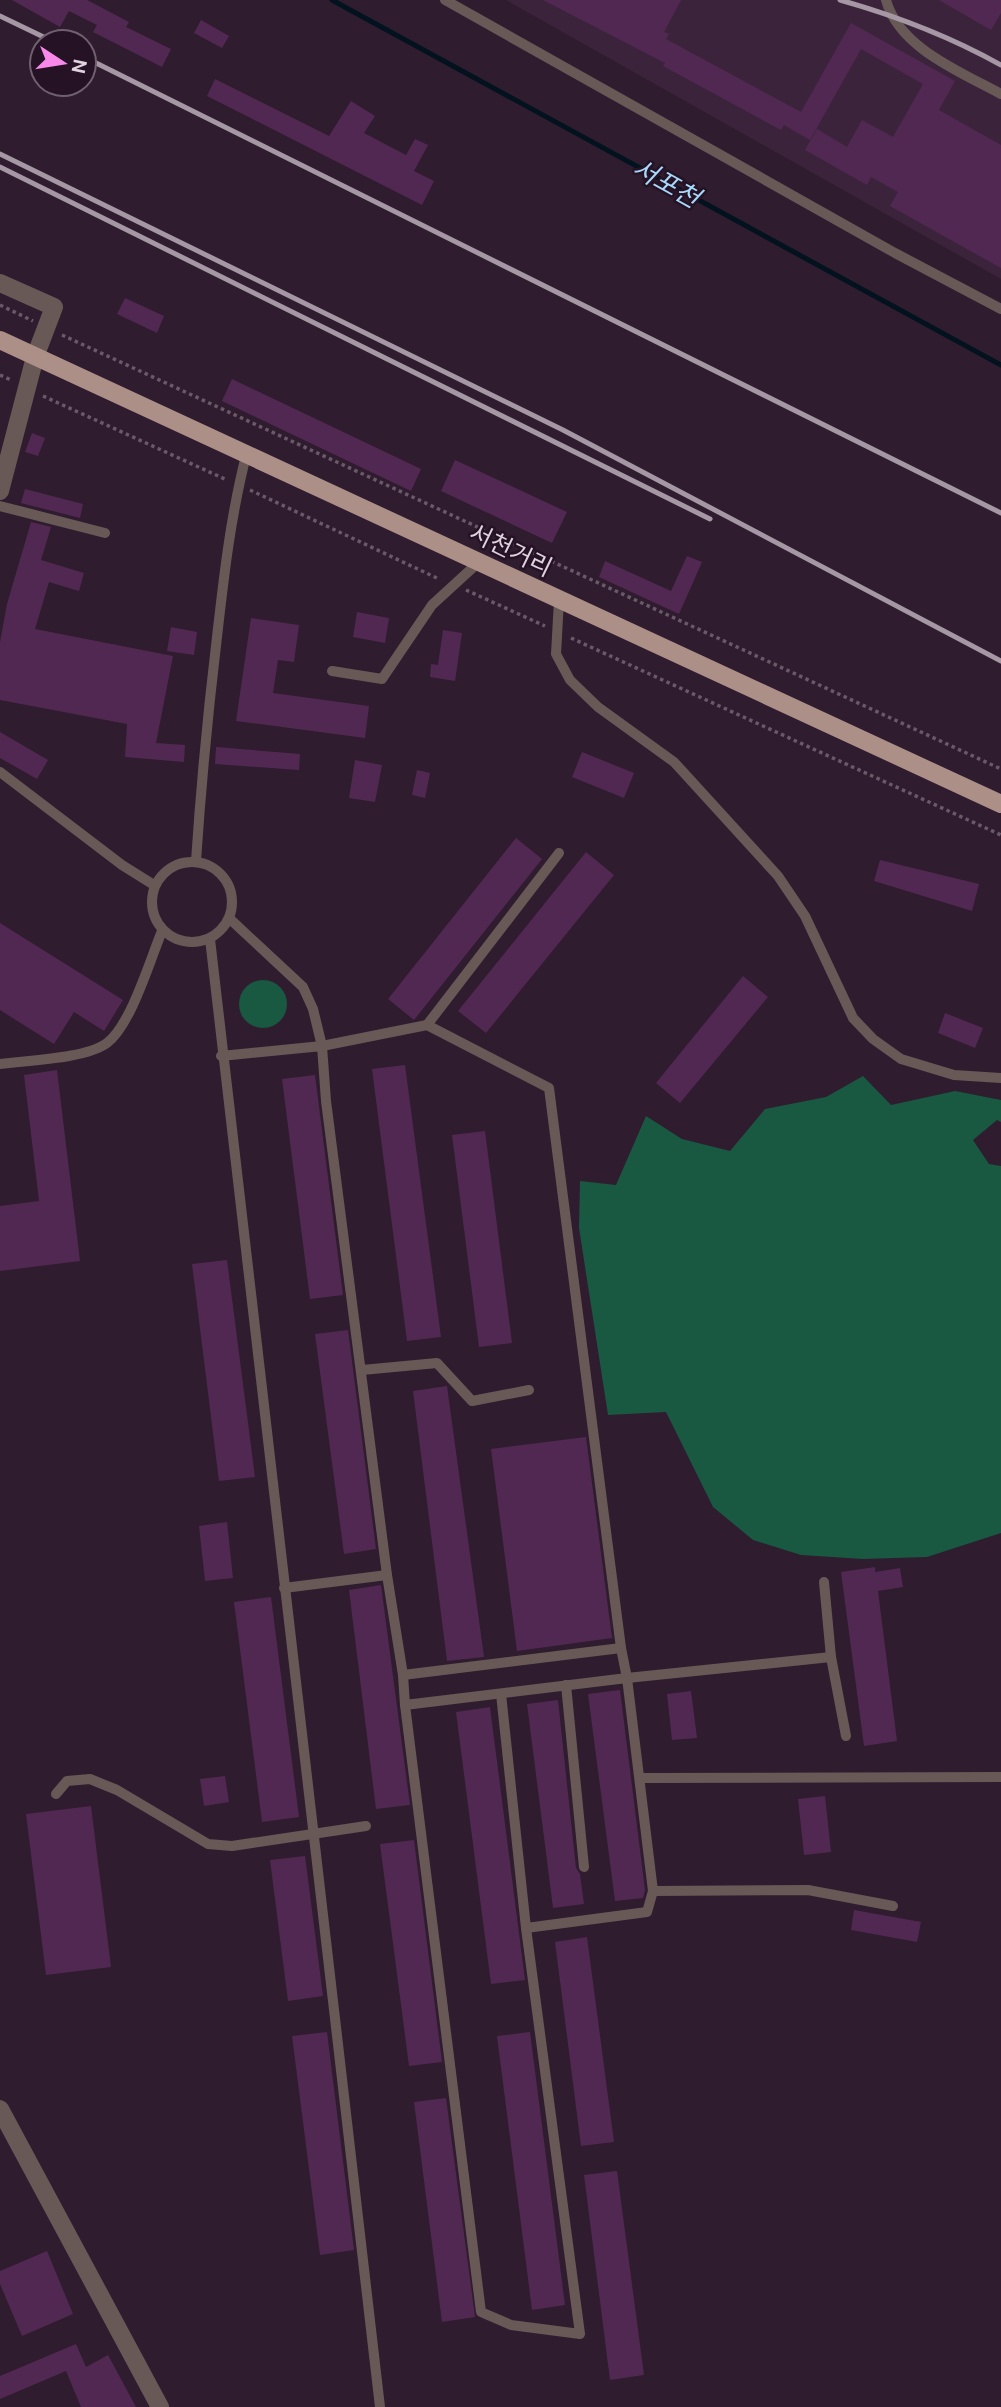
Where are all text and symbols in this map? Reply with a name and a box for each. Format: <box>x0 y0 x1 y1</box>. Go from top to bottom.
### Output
north arrow <box>28 28 98 98</box>
text: N <box>65 57 93 76</box>
water label: 서포천 <box>626 151 708 217</box>
street label: 서천거리 <box>465 517 557 583</box>

